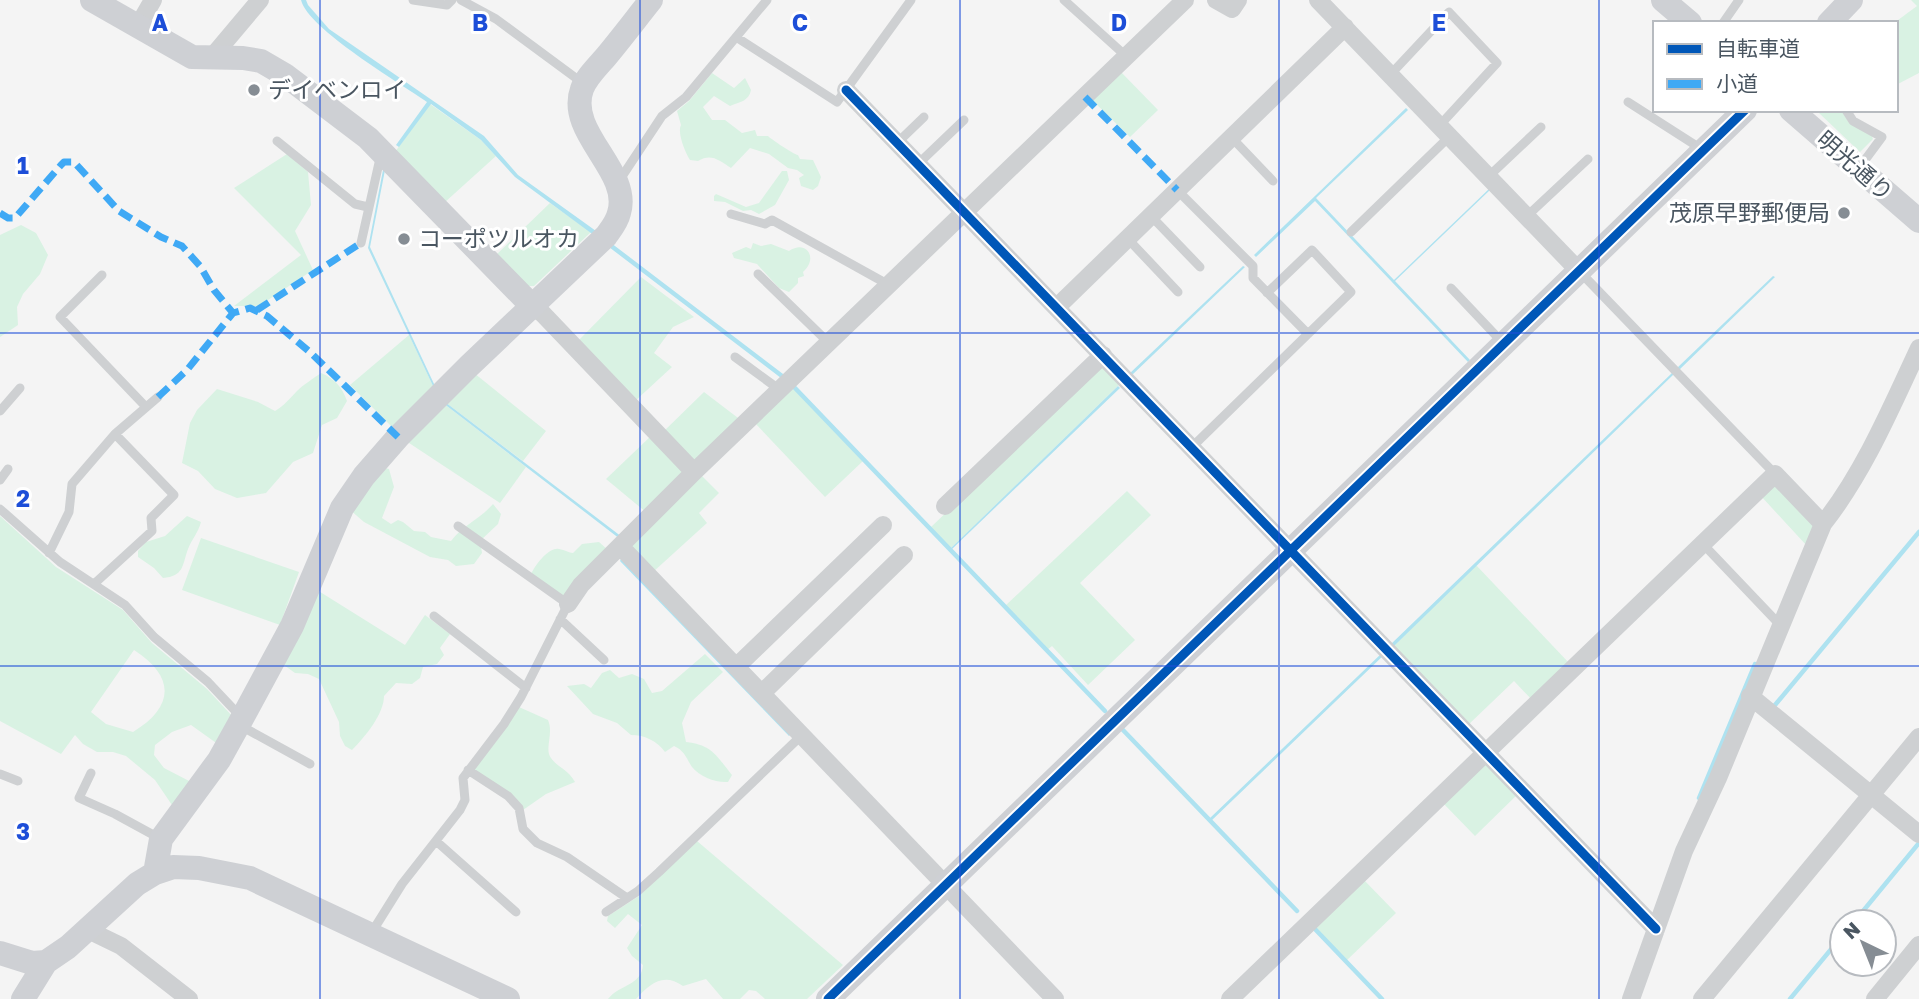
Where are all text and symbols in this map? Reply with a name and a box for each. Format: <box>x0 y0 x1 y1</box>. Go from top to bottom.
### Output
text: A <box>152 8 169 36</box>
text: B <box>472 8 488 36</box>
text: C <box>792 8 808 36</box>
text: D <box>1111 8 1127 36</box>
text: E <box>1432 8 1446 36</box>
legend <box>1653 21 1898 112</box>
text: 自転車道 <box>1716 35 1800 61</box>
text: 小道 <box>1716 70 1758 96</box>
place label: デイベンロイ <box>268 75 406 103</box>
marker: デイベンロイ <box>246 82 262 98</box>
street label: 明光通り <box>1812 125 1900 206</box>
text: 1 <box>17 151 29 179</box>
place label: 茂原早野郵便局 <box>1669 198 1830 226</box>
marker: 茂原早野郵便局 <box>1836 205 1852 221</box>
place label: コーポツルオカ <box>418 224 579 252</box>
marker: コーポツルオカ <box>396 231 412 247</box>
text: 2 <box>16 484 30 512</box>
text: 3 <box>16 817 30 845</box>
north arrow <box>1828 908 1898 978</box>
text: N <box>1838 917 1864 944</box>

